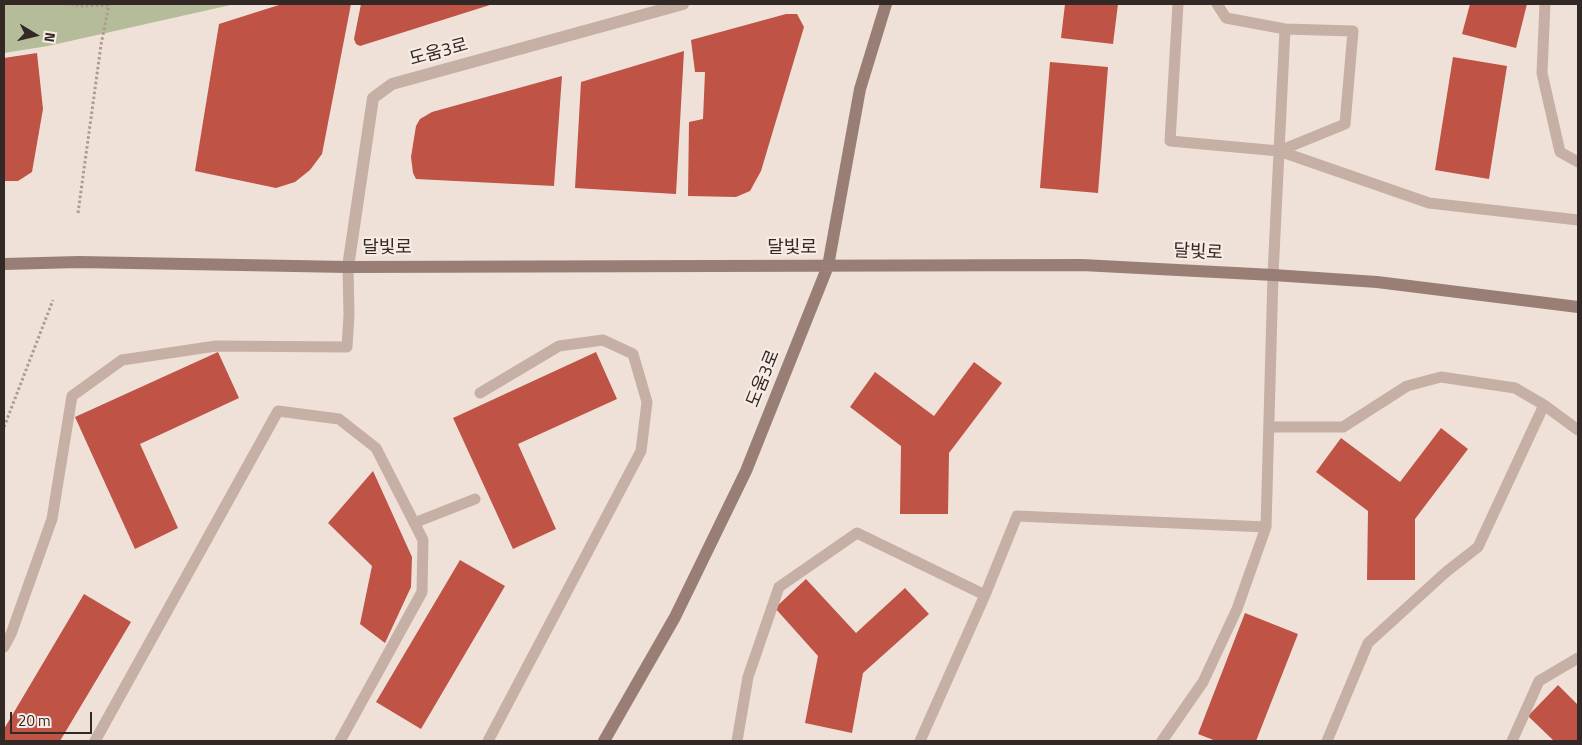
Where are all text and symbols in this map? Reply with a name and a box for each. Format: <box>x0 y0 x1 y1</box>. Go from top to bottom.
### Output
north arrow <box>10 10 60 60</box>
text: N <box>39 31 61 44</box>
street label: 도움3로 <box>407 35 471 71</box>
street label: 달빛로 <box>362 238 412 260</box>
street label: 달빛로 <box>767 238 817 260</box>
street label: 달빛로 <box>1173 241 1223 265</box>
street label: 도움3로 <box>743 347 785 411</box>
scale bar <box>12 702 95 734</box>
text: 20 m <box>18 709 51 732</box>

